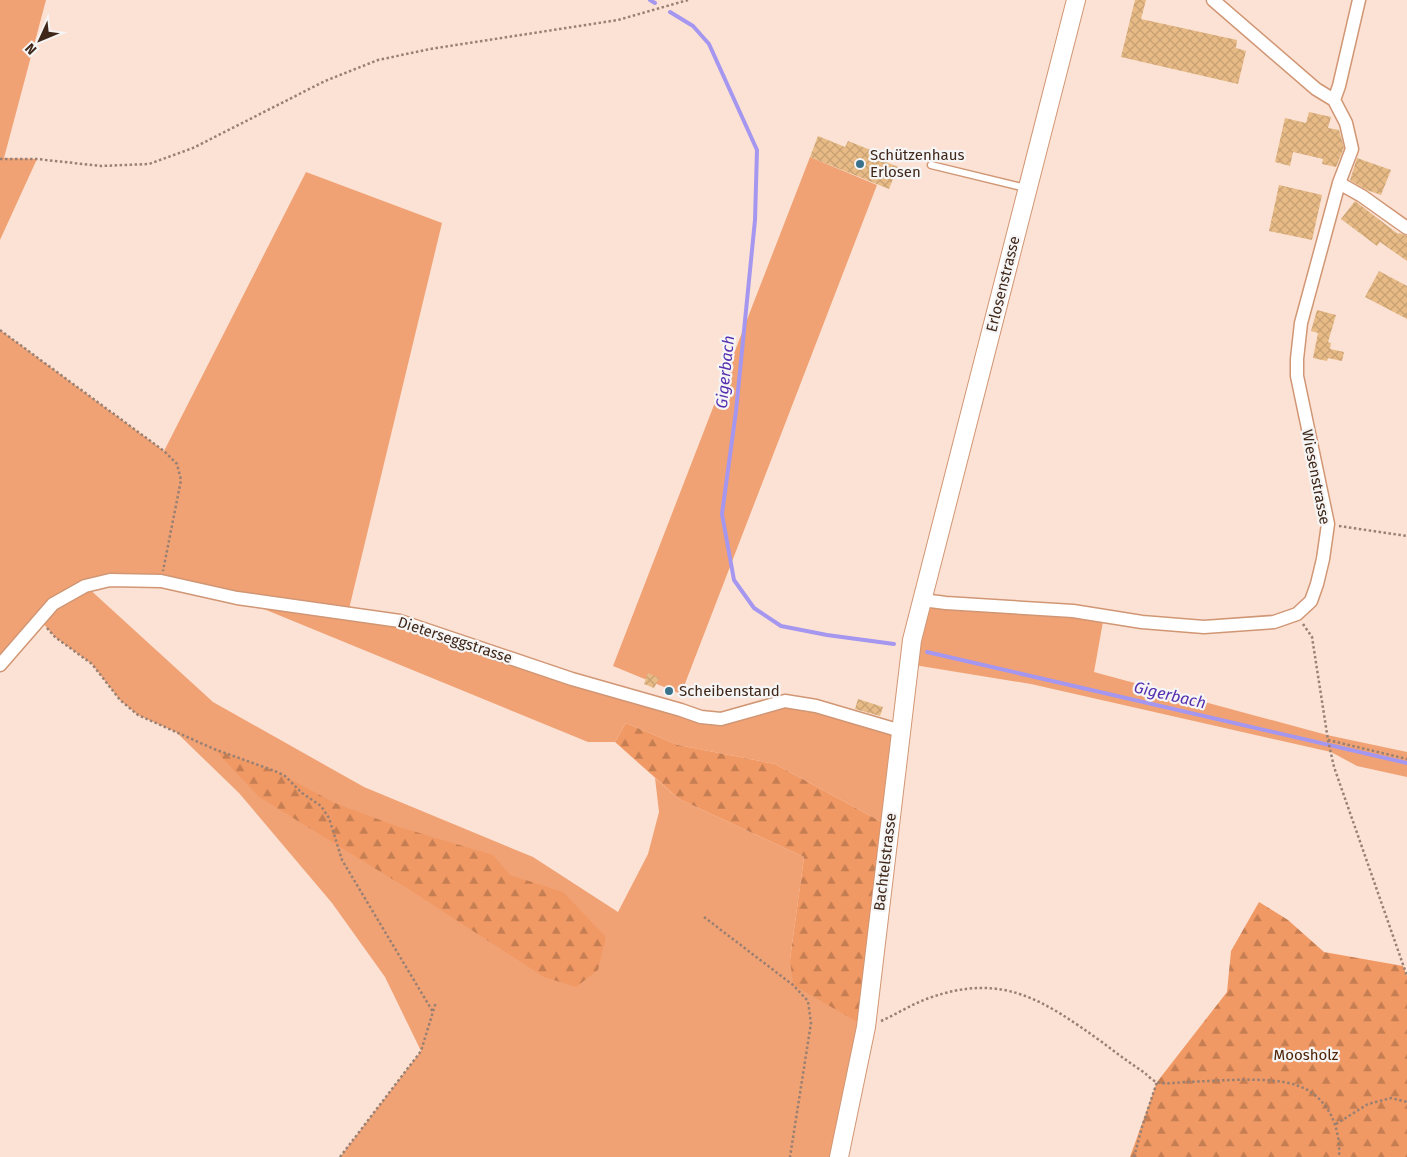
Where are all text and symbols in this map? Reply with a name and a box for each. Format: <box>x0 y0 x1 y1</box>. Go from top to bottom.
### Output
north arrow <box>15 15 65 65</box>
text: N <box>22 39 40 58</box>
place label: Schützenhaus Erlosen <box>870 146 964 181</box>
marker: Schützenhaus Erlosen <box>854 158 866 170</box>
street label: Erlosenstrasse <box>982 234 1024 334</box>
water label: Gigerbach <box>712 335 738 409</box>
street label: Wiesenstrasse <box>1298 428 1334 526</box>
street label: Dieterseggstrasse <box>395 613 515 667</box>
water label: Gigerbach <box>1132 677 1208 713</box>
place label: Scheibenstand <box>679 682 780 700</box>
marker: Scheibenstand <box>663 685 675 697</box>
street label: Bachtelstrasse <box>870 812 900 912</box>
park label: Moosholz <box>1274 1046 1339 1064</box>

